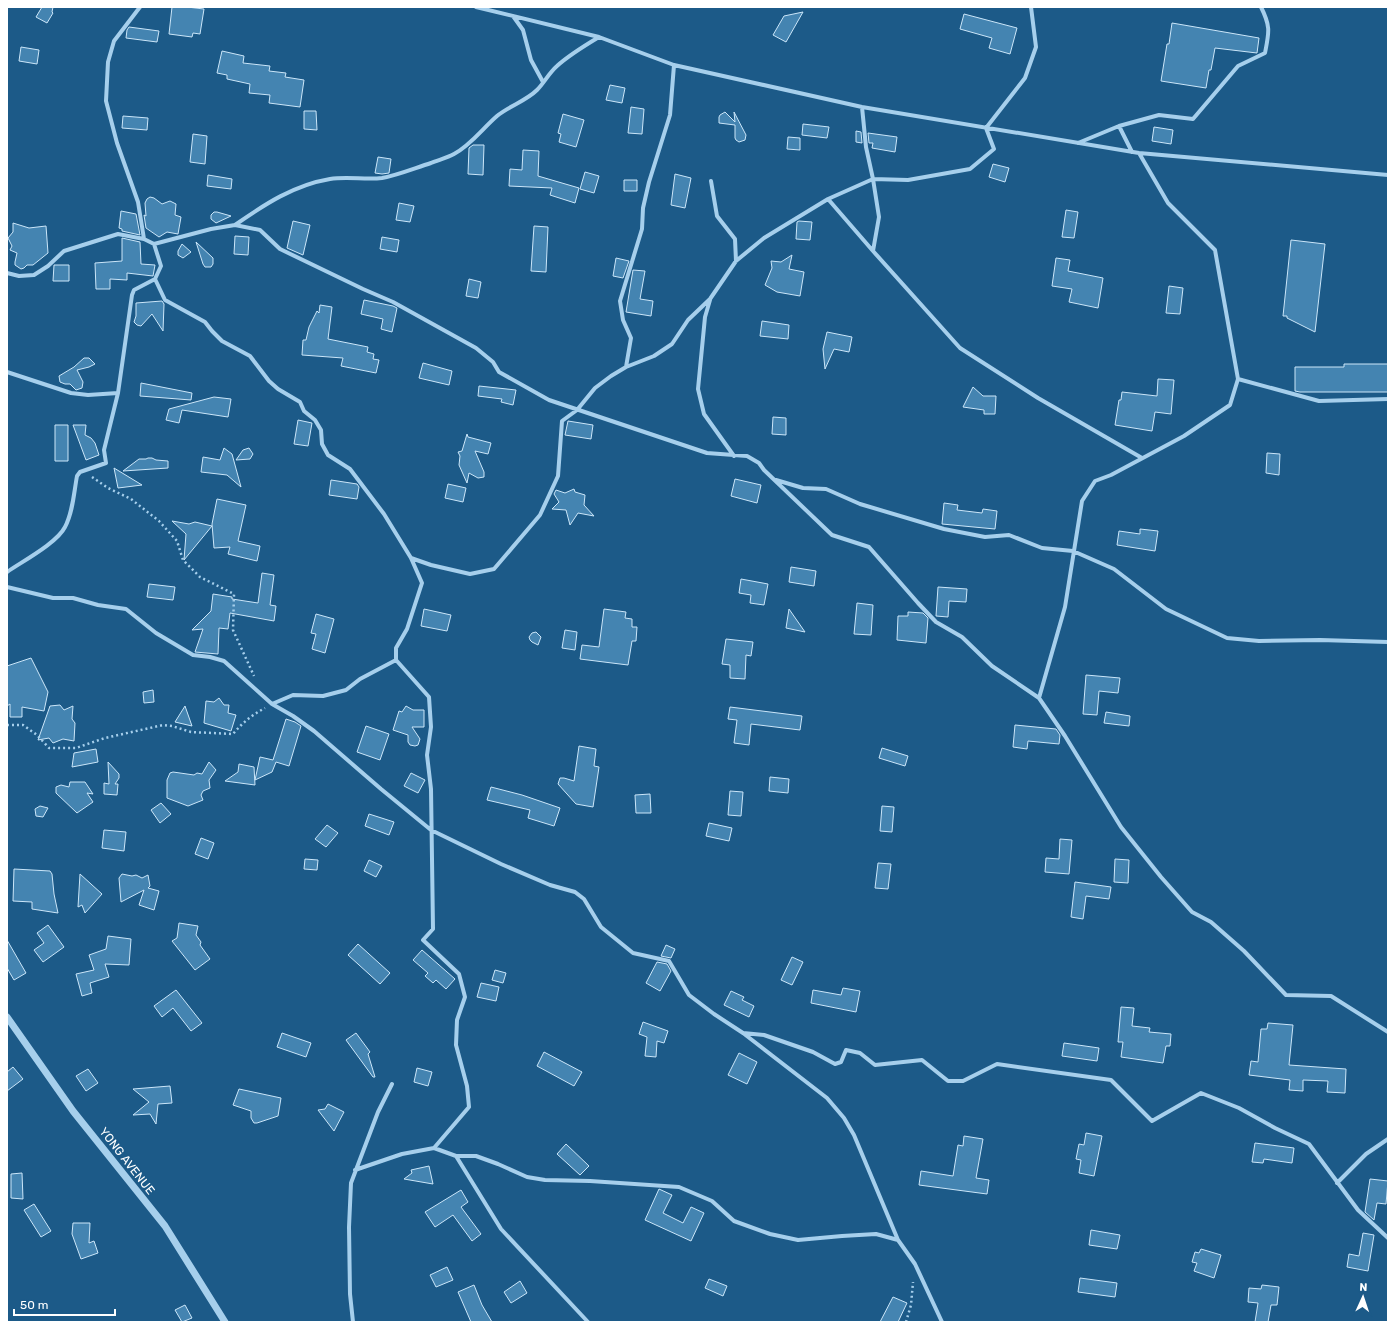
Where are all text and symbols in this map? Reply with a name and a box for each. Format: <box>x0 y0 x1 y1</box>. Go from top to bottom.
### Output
street label: YONG AVENUE <box>96 1125 158 1197</box>
north arrow <box>1343 1277 1383 1317</box>
text: N <box>1359 1281 1368 1294</box>
scale bar <box>14 1291 115 1317</box>
text: 50 m <box>20 1298 48 1312</box>

